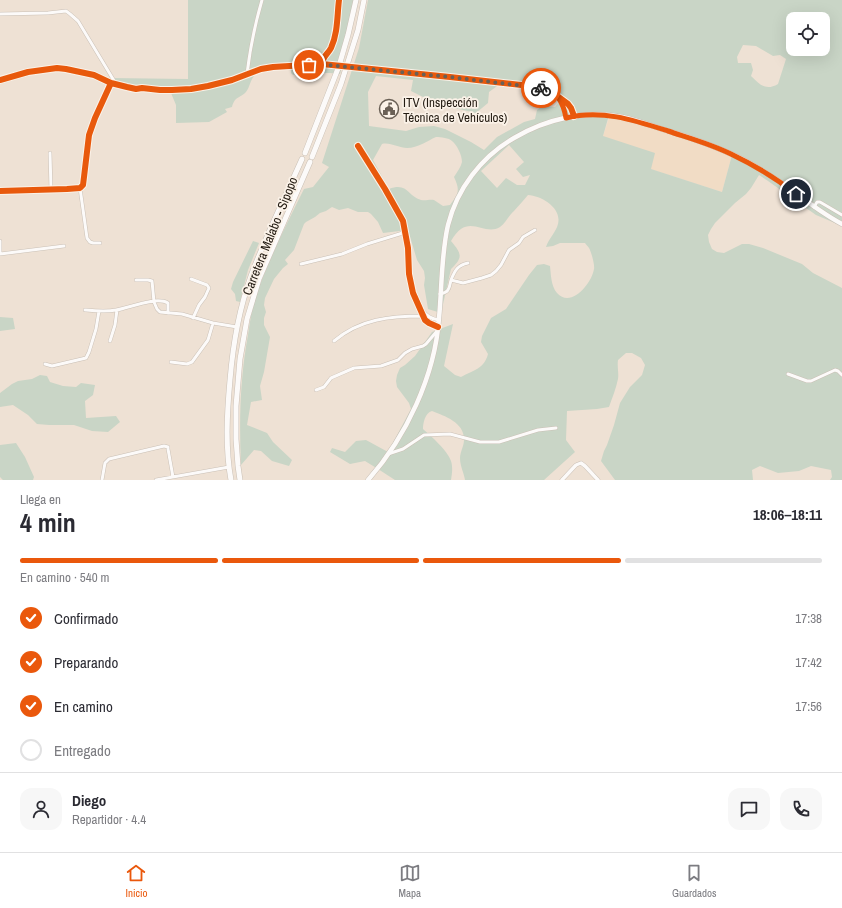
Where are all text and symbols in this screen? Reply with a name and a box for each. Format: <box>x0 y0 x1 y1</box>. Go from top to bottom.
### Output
map controls <box>786 12 830 56</box>
button: locate <box>786 12 830 56</box>
pin <box>292 48 326 82</box>
icon: bag <box>298 54 320 76</box>
courier <box>521 68 561 108</box>
icon: bike <box>530 77 552 99</box>
place label: ITV (Inspección Técnica de Vehículos) <box>403 94 508 126</box>
public building icon: ITV (Inspección Técnica de Vehículos) <box>378 98 400 120</box>
street label: Carretera Malabo - Sipopo <box>238 174 302 298</box>
pin <box>779 177 813 211</box>
icon: home <box>785 183 807 205</box>
text: Llega en <box>20 491 61 508</box>
text: 18:06–18:11 <box>753 504 822 525</box>
text: 4 min <box>20 505 76 540</box>
text: En camino · 540 m <box>20 569 109 586</box>
icon: check <box>20 607 42 629</box>
text: Confirmado <box>54 608 118 629</box>
text: 17:38 <box>795 610 822 627</box>
icon: check <box>20 651 42 673</box>
text: Preparando <box>54 652 118 673</box>
text: 17:42 <box>795 654 822 671</box>
icon: check <box>20 695 42 717</box>
text: En camino <box>54 696 113 717</box>
text: 17:56 <box>795 698 822 715</box>
text: Entregado <box>54 740 111 761</box>
button: person <box>20 788 62 830</box>
button: chat <box>728 788 770 830</box>
button: phone <box>780 788 822 830</box>
text: Diego <box>72 790 106 811</box>
text: Repartidor · 4.4 <box>72 811 146 828</box>
tab: Inicio <box>125 862 148 900</box>
tab: Mapa <box>398 862 421 900</box>
tab: Guardados <box>672 862 717 900</box>

